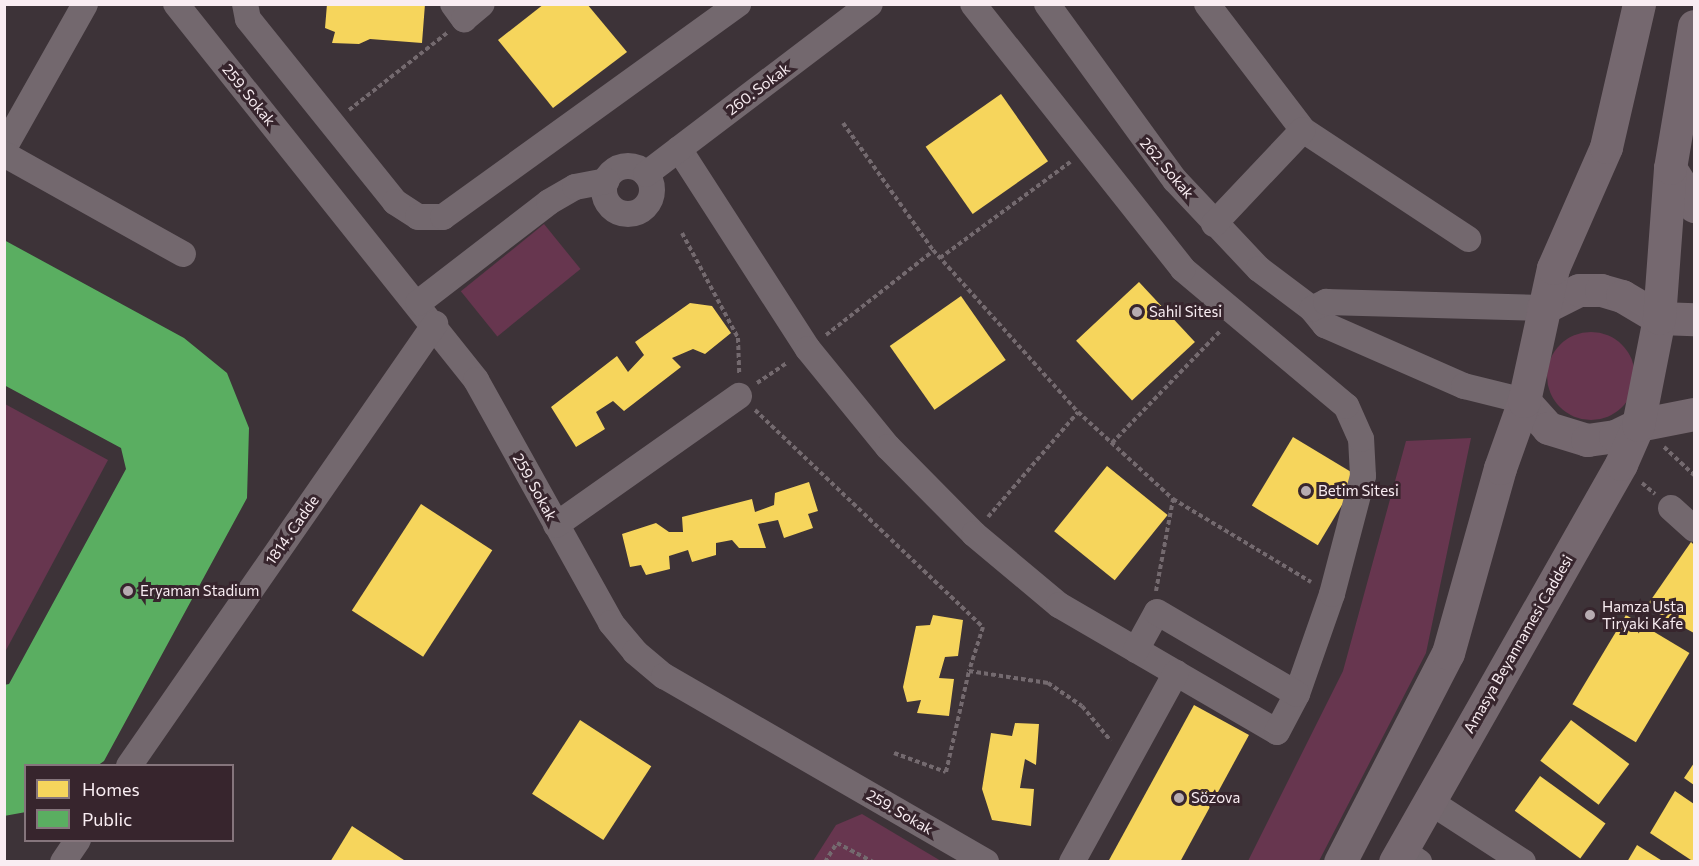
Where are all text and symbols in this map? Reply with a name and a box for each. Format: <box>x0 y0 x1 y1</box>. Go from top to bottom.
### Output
street label: 260. Sokak <box>723 59 793 119</box>
street label: 259. Sokak <box>219 61 279 129</box>
street label: 262. Sokak <box>1136 134 1198 202</box>
place label: Sahil Sitesi <box>1149 303 1222 321</box>
marker: Sahil Sitesi <box>1130 305 1144 319</box>
street label: 259. Sokak <box>509 450 561 524</box>
place label: Betim Sitesi <box>1318 482 1399 500</box>
marker: Betim Sitesi <box>1299 484 1313 498</box>
street label: 1814. Cadde <box>262 492 322 568</box>
street label: Amasya Beyannamesi Caddesi <box>1460 552 1576 736</box>
place label: Eryaman Stadium <box>140 582 259 600</box>
marker: Eryaman Stadium <box>121 584 135 598</box>
place label: Hamza Usta Tiryaki Kafe <box>1602 597 1684 632</box>
marker: Hamza Usta Tiryaki Kafe <box>1583 608 1597 622</box>
legend <box>24 764 234 842</box>
text: Homes <box>82 778 140 800</box>
street label: 259. Sokak <box>863 786 937 838</box>
place label: Sözova <box>1191 789 1240 807</box>
marker: Sözova <box>1172 791 1186 805</box>
text: Public <box>82 808 132 830</box>

